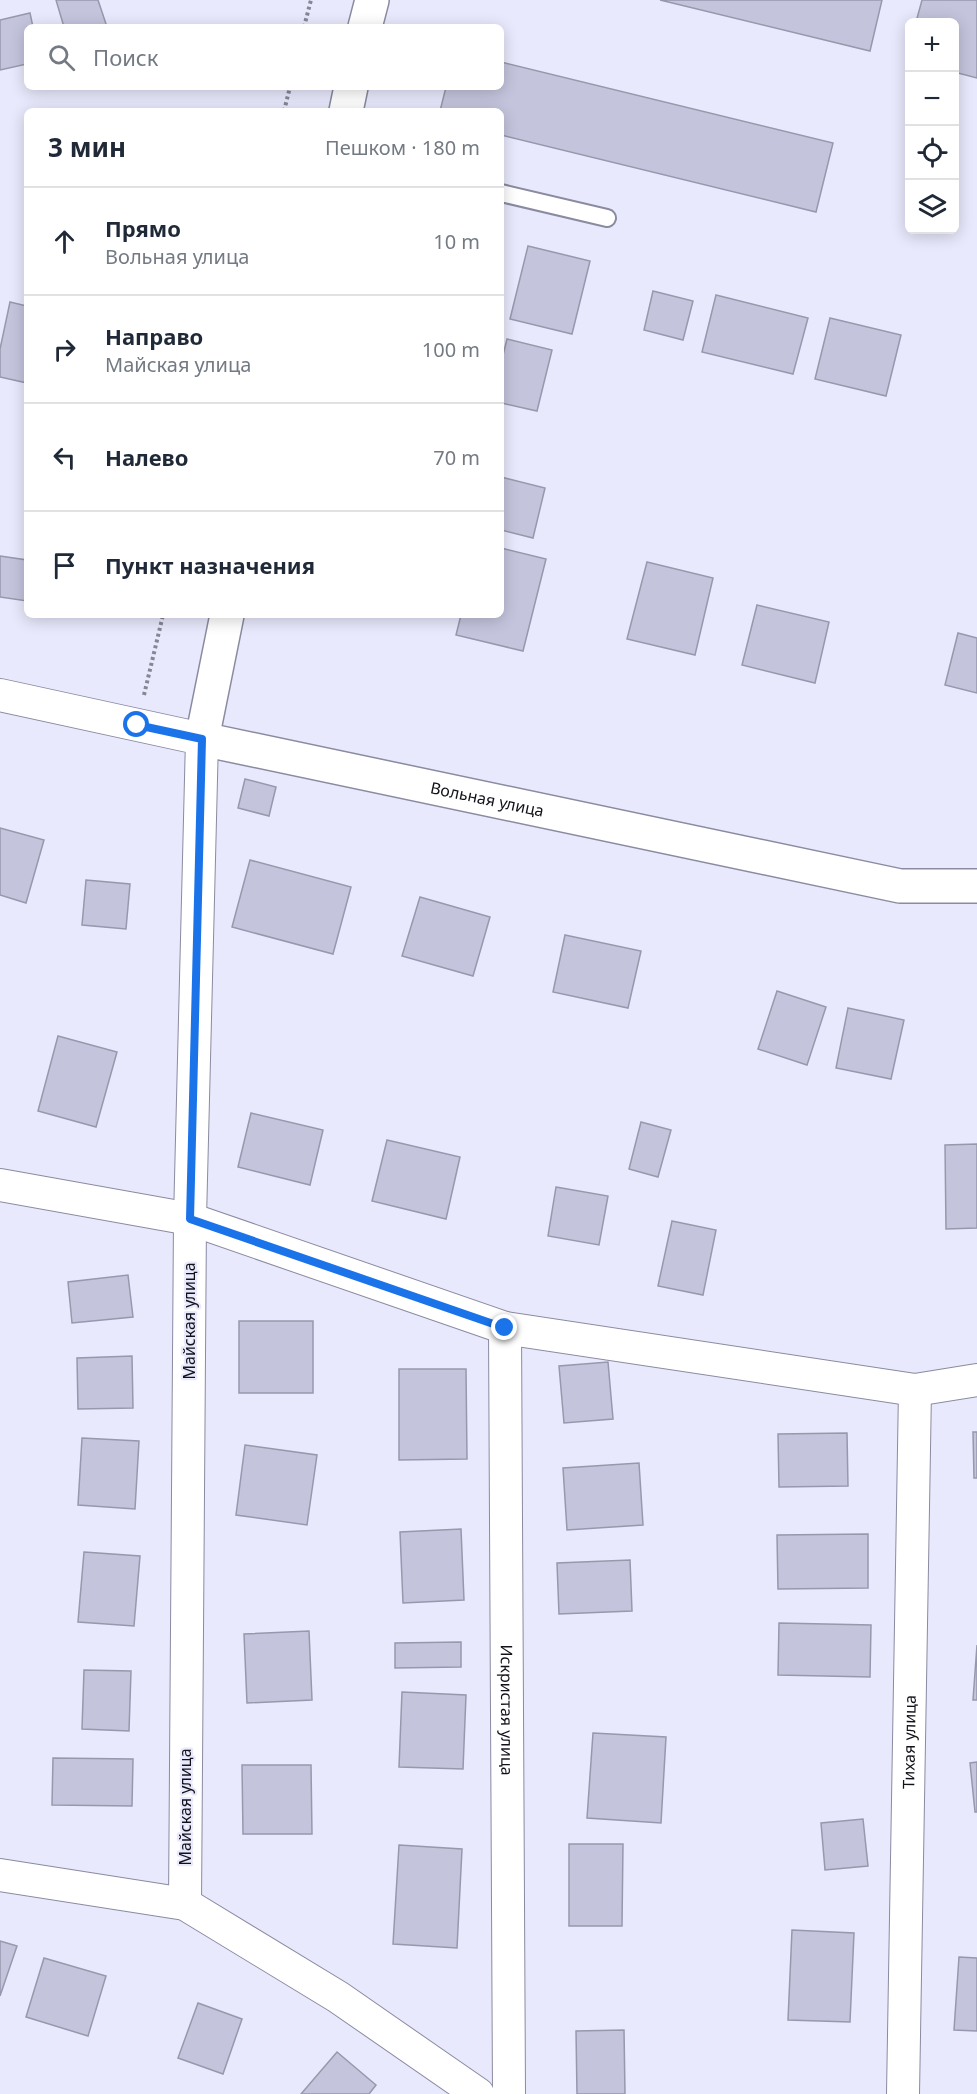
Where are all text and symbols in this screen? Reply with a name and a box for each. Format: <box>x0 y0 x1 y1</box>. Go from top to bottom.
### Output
map controls <box>905 18 959 234</box>
button: + <box>905 18 959 72</box>
search box <box>24 24 504 90</box>
icon: search <box>45 41 78 74</box>
text: Поиск <box>93 42 158 72</box>
button: − <box>905 72 959 126</box>
button: locate <box>905 126 959 180</box>
text: 3 мин <box>48 129 126 165</box>
text: Пешком · 180 m <box>325 134 480 161</box>
button: layers <box>905 180 959 234</box>
text: Прямо <box>105 213 181 243</box>
icon: ahead <box>48 225 81 258</box>
text: 10 m <box>433 228 480 255</box>
text: Вольная улица <box>105 243 249 270</box>
text: Направо <box>105 321 203 351</box>
icon: right <box>48 333 81 366</box>
text: 100 m <box>422 336 480 363</box>
text: Майская улица <box>105 351 251 378</box>
icon: left <box>48 441 81 474</box>
text: Налево <box>105 442 188 472</box>
text: 70 m <box>433 444 480 471</box>
icon: arrive <box>48 549 81 582</box>
text: Пункт назначения <box>105 550 315 580</box>
route start <box>123 711 149 737</box>
street label: Вольная улица <box>428 776 546 822</box>
street label: Майская улица <box>178 1262 200 1380</box>
route end <box>491 1314 517 1340</box>
street label: Искристая улица <box>496 1644 518 1776</box>
street label: Тихая улица <box>897 1695 921 1789</box>
street label: Майская улица <box>174 1748 196 1866</box>

